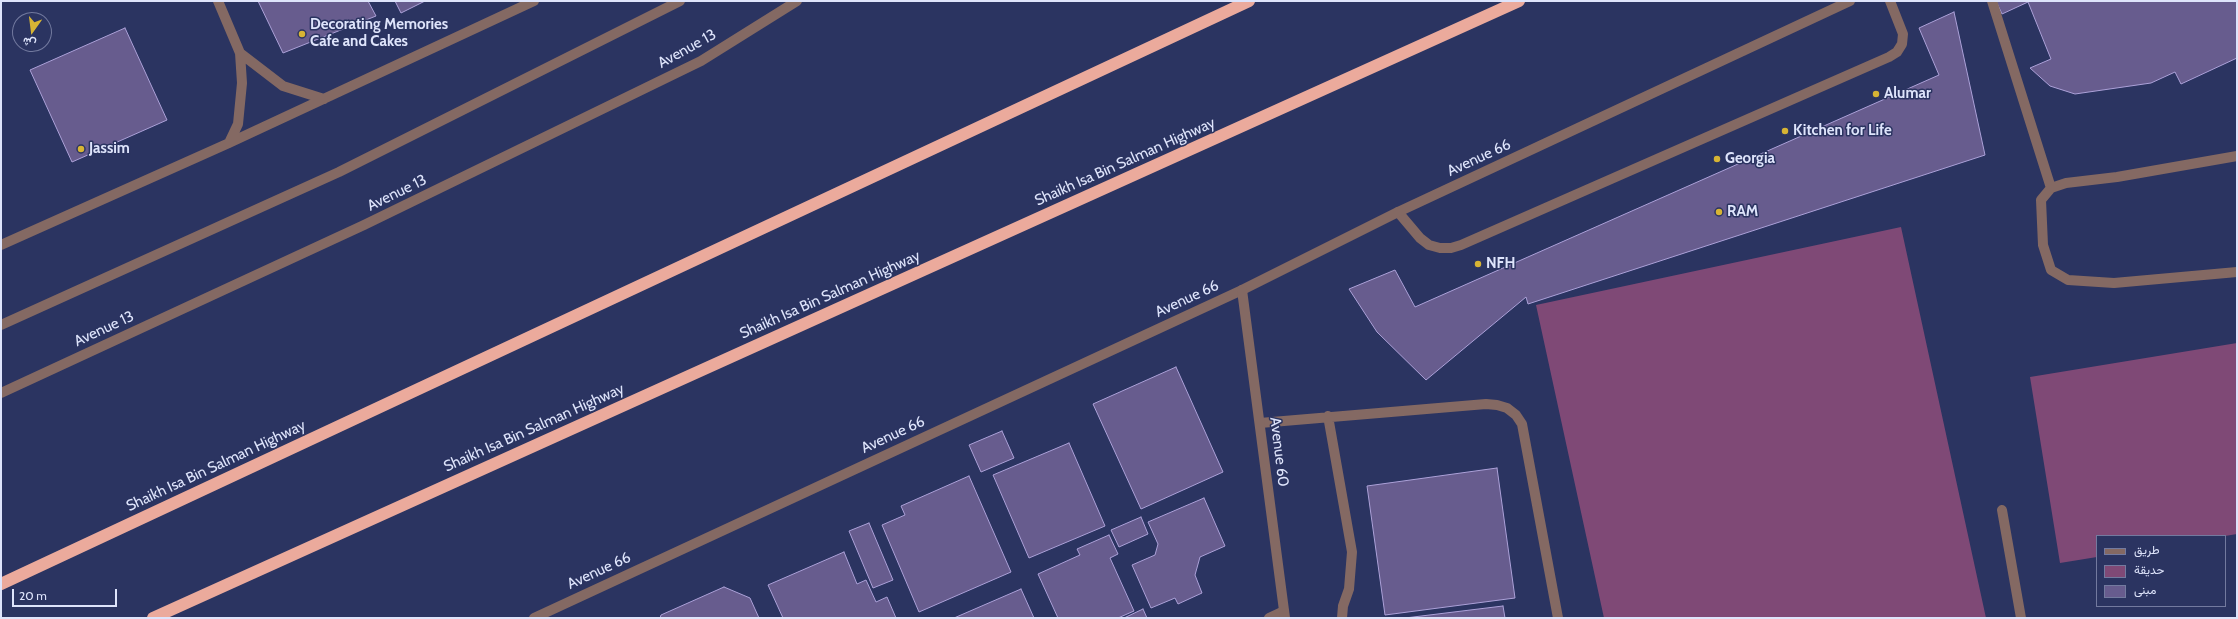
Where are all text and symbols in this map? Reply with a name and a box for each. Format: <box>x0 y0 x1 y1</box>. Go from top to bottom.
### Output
north arrow <box>12 12 52 52</box>
place label: Decorating Memories Cafe and Cakes <box>310 16 448 51</box>
street label: Avenue 13 <box>655 26 719 72</box>
marker: Decorating Memories Cafe and Cakes <box>297 29 307 39</box>
text: ش <box>21 34 37 51</box>
place label: Alumar <box>1884 85 1931 103</box>
marker: Alumar <box>1871 89 1881 99</box>
street label: Shaikh Isa Bin Salman Highway <box>1032 114 1218 210</box>
place label: Kitchen for Life <box>1793 122 1892 140</box>
marker: Kitchen for Life <box>1780 126 1790 136</box>
street label: Avenue 66 <box>1444 135 1514 181</box>
place label: Jassim <box>89 140 130 158</box>
marker: Jassim <box>76 144 86 154</box>
place label: Georgia <box>1725 150 1775 168</box>
marker: Georgia <box>1712 154 1722 164</box>
street label: Avenue 13 <box>364 171 430 215</box>
place label: RAM <box>1727 203 1758 221</box>
marker: RAM <box>1714 207 1724 217</box>
street label: Shaikh Isa Bin Salman Highway <box>737 247 923 343</box>
place label: NFH <box>1486 255 1515 273</box>
marker: NFH <box>1473 259 1483 269</box>
street label: Avenue 66 <box>1152 276 1222 322</box>
street label: Avenue 13 <box>71 307 137 351</box>
street label: Shaikh Isa Bin Salman Highway <box>441 380 627 476</box>
street label: Avenue 66 <box>858 412 928 458</box>
street label: Shaikh Isa Bin Salman Highway <box>124 416 308 516</box>
street label: Avenue 60 <box>1266 416 1292 488</box>
legend <box>2096 535 2226 607</box>
text: طريق <box>2134 542 2159 557</box>
street label: Avenue 66 <box>564 548 634 594</box>
text: حديقة <box>2134 562 2164 577</box>
scale bar <box>14 581 119 607</box>
text: مبنى <box>2134 582 2156 597</box>
text: 20 m <box>19 588 47 603</box>

